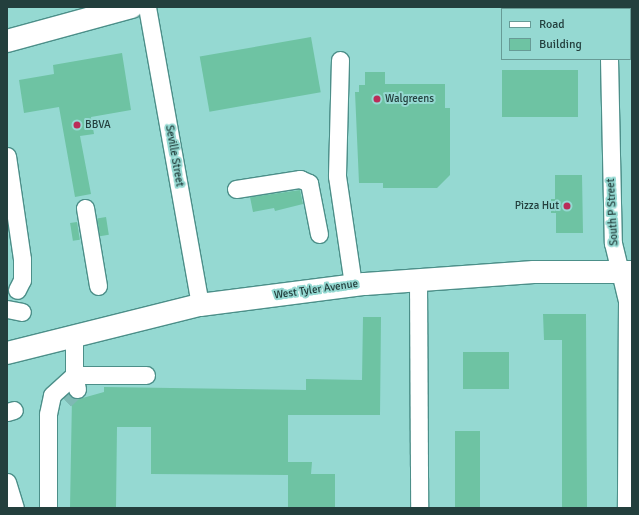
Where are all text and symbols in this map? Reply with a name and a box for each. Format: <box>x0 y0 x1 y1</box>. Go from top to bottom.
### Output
legend <box>501 8 631 60</box>
text: Road <box>539 17 565 32</box>
text: Building <box>539 37 582 52</box>
place label: Walgreens <box>385 92 434 106</box>
marker: Walgreens <box>372 94 382 104</box>
place label: BBVA <box>85 118 111 132</box>
marker: BBVA <box>72 120 82 130</box>
street label: Seville Street <box>162 124 186 188</box>
street label: South P Street <box>605 178 621 246</box>
place label: Pizza Hut <box>515 199 559 213</box>
marker: Pizza Hut <box>562 201 572 211</box>
street label: West Tyler Avenue <box>273 278 359 302</box>

